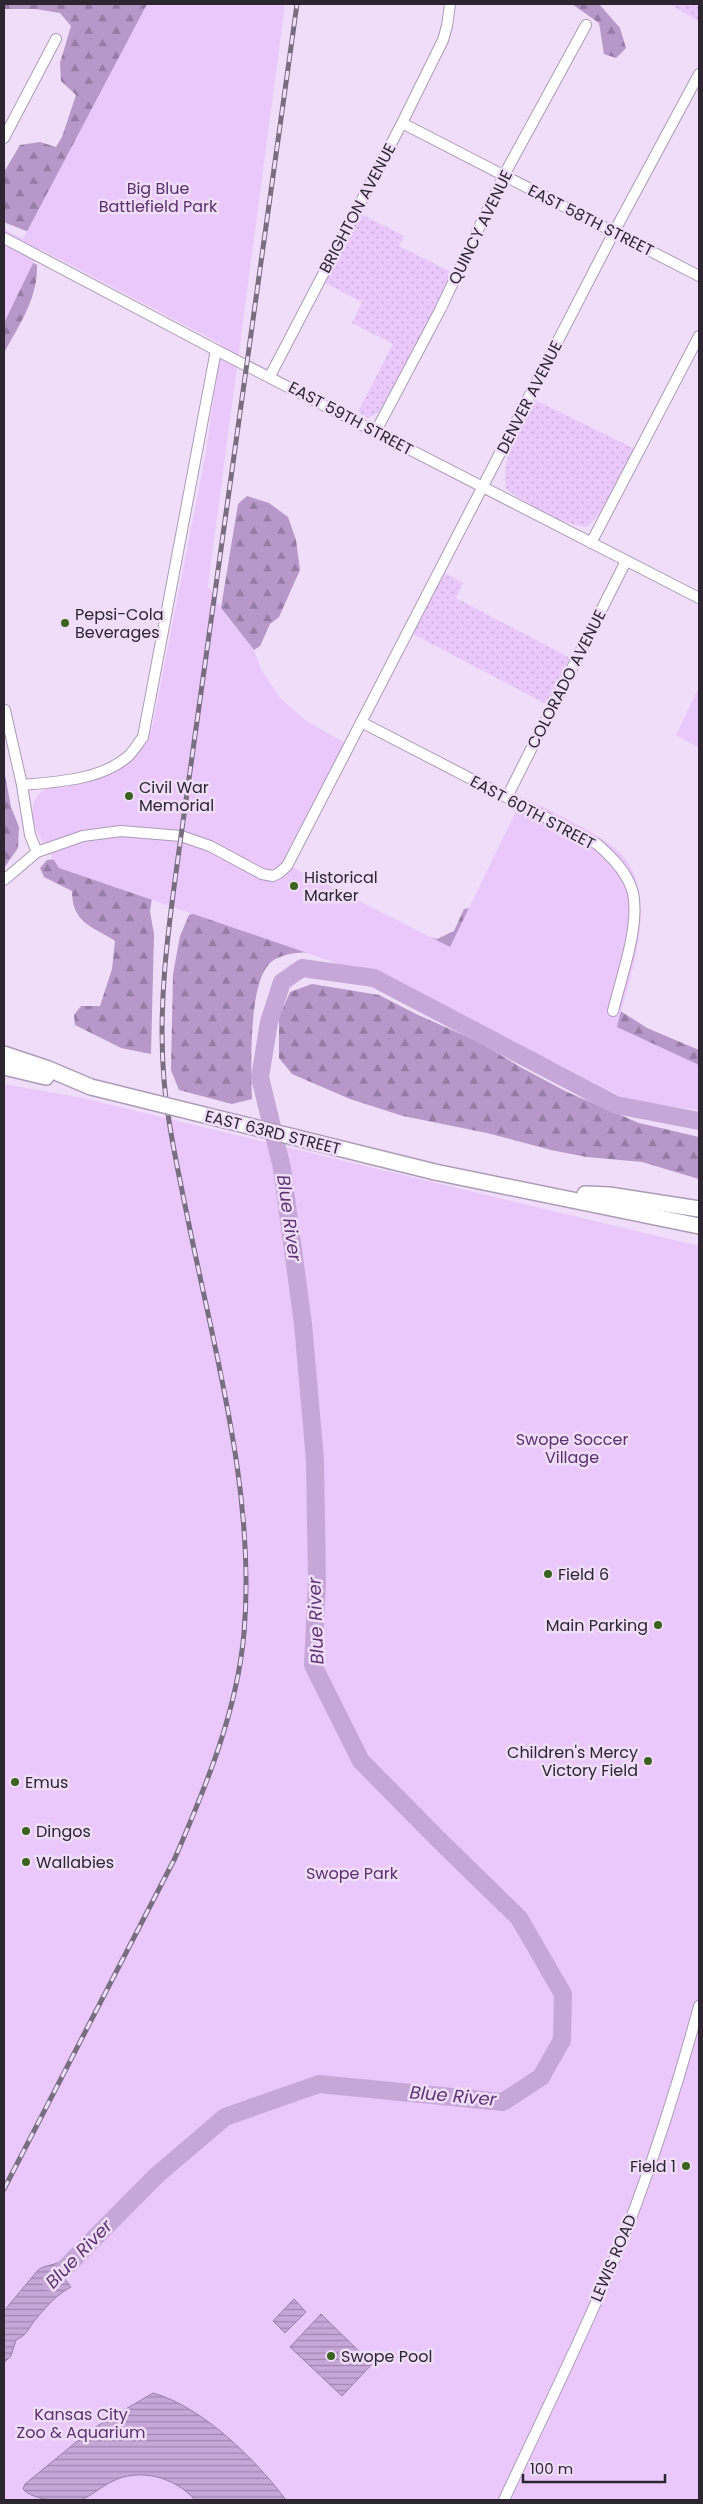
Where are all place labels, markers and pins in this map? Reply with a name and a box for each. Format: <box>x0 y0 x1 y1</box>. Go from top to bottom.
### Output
place label: Pepsi-Cola Beverages <box>75 603 163 644</box>
marker: Pepsi-Cola Beverages <box>59 617 71 629</box>
place label: Civil War Memorial <box>139 776 214 817</box>
marker: Civil War Memorial <box>123 790 135 802</box>
place label: Historical Marker <box>304 866 378 907</box>
marker: Historical Marker <box>288 880 300 892</box>
place label: Field 6 <box>558 1563 609 1586</box>
marker: Field 6 <box>542 1568 554 1580</box>
place label: Main Parking <box>546 1614 648 1637</box>
marker: Main Parking <box>652 1619 664 1631</box>
place label: Children's Mercy Victory Field <box>507 1741 638 1782</box>
marker: Children's Mercy Victory Field <box>642 1755 654 1767</box>
place label: Emus <box>25 1771 68 1794</box>
marker: Emus <box>9 1776 21 1788</box>
place label: Dingos <box>36 1820 91 1843</box>
marker: Dingos <box>20 1825 32 1837</box>
place label: Wallabies <box>36 1851 114 1874</box>
marker: Wallabies <box>20 1856 32 1868</box>
place label: Field 1 <box>630 2155 676 2178</box>
marker: Field 1 <box>680 2160 692 2172</box>
place label: Swope Pool <box>341 2345 432 2368</box>
marker: Swope Pool <box>325 2350 337 2362</box>

